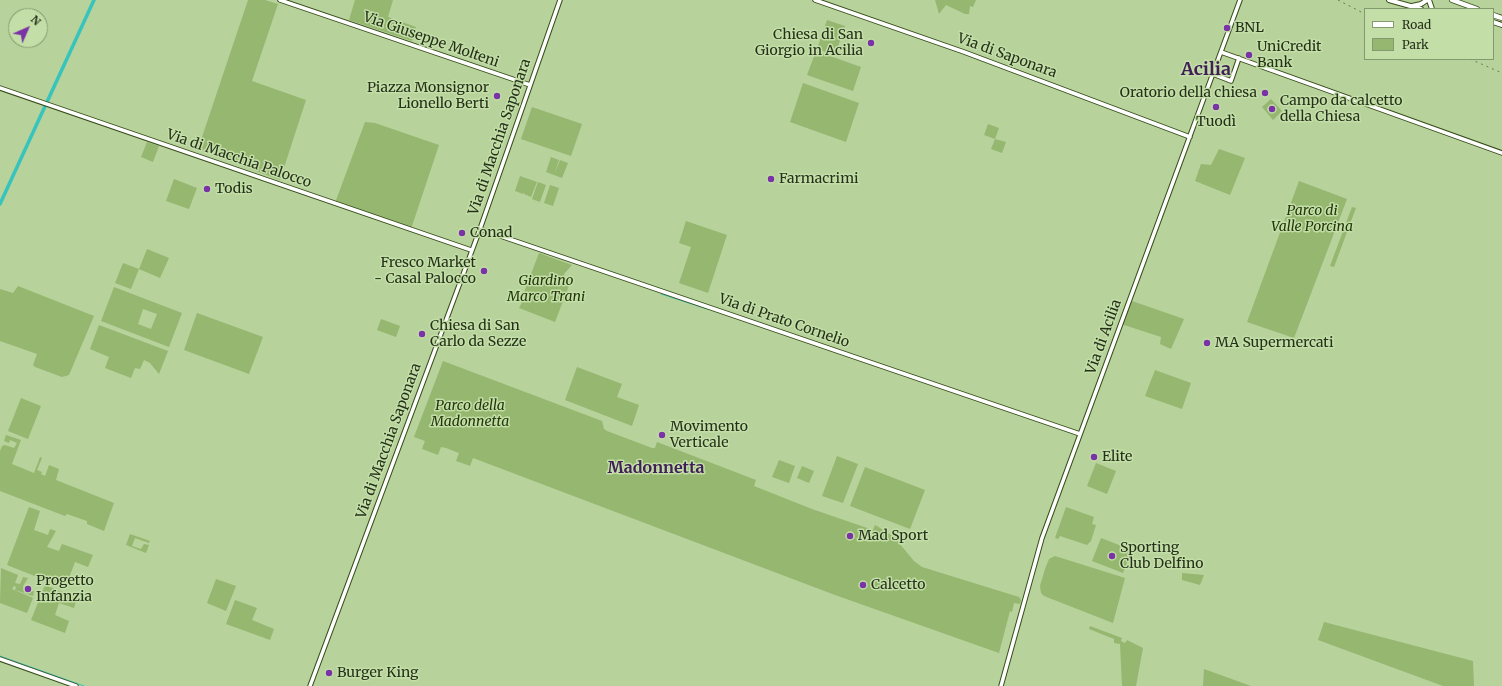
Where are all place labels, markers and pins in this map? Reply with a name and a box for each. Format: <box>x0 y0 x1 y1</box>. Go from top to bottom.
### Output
place label: BNL <box>1235 20 1264 36</box>
marker: BNL <box>1222 23 1232 33</box>
place label: Chiesa di San Giorgio in Acilia <box>755 27 863 60</box>
marker: Chiesa di San Giorgio in Acilia <box>866 38 876 48</box>
place label: UniCredit Bank <box>1257 39 1322 72</box>
marker: UniCredit Bank <box>1244 50 1254 60</box>
place label: Piazza Monsignor Lionello Berti <box>367 80 489 112</box>
place label: Oratorio della chiesa <box>1120 85 1257 101</box>
marker: Oratorio della chiesa <box>1260 88 1270 98</box>
marker: Piazza Monsignor Lionello Berti <box>492 91 502 101</box>
place label: Campo da calcetto della Chiesa <box>1280 93 1402 126</box>
marker: Tuodì <box>1211 102 1221 112</box>
marker: Campo da calcetto della Chiesa <box>1267 104 1277 114</box>
place label: Tuodì <box>1196 114 1236 130</box>
place label: Farmacrimi <box>779 171 859 187</box>
marker: Farmacrimi <box>766 174 776 184</box>
place label: Todis <box>215 181 253 197</box>
marker: Todis <box>202 184 212 194</box>
place label: Conad <box>470 225 512 241</box>
marker: Conad <box>457 228 467 238</box>
place label: Fresco Market - Casal Palocco <box>374 255 476 288</box>
marker: Fresco Market - Casal Palocco <box>479 266 489 276</box>
place label: Chiesa di San Carlo da Sezze <box>430 318 526 350</box>
marker: Chiesa di San Carlo da Sezze <box>417 329 427 339</box>
place label: MA Supermercati <box>1215 335 1333 351</box>
marker: MA Supermercati <box>1202 338 1212 348</box>
place label: Movimento Verticale <box>670 419 748 452</box>
marker: Movimento Verticale <box>657 430 667 440</box>
place label: Elite <box>1102 449 1132 465</box>
marker: Elite <box>1089 452 1099 462</box>
place label: Mad Sport <box>858 528 928 544</box>
marker: Mad Sport <box>845 531 855 541</box>
place label: Sporting Club Delfino <box>1120 540 1203 572</box>
marker: Sporting Club Delfino <box>1107 551 1117 561</box>
place label: Progetto Infanzia <box>36 573 94 606</box>
place label: Calcetto <box>871 577 925 593</box>
marker: Calcetto <box>858 580 868 590</box>
marker: Progetto Infanzia <box>23 584 33 594</box>
place label: Burger King <box>337 665 418 681</box>
marker: Burger King <box>324 668 334 678</box>

